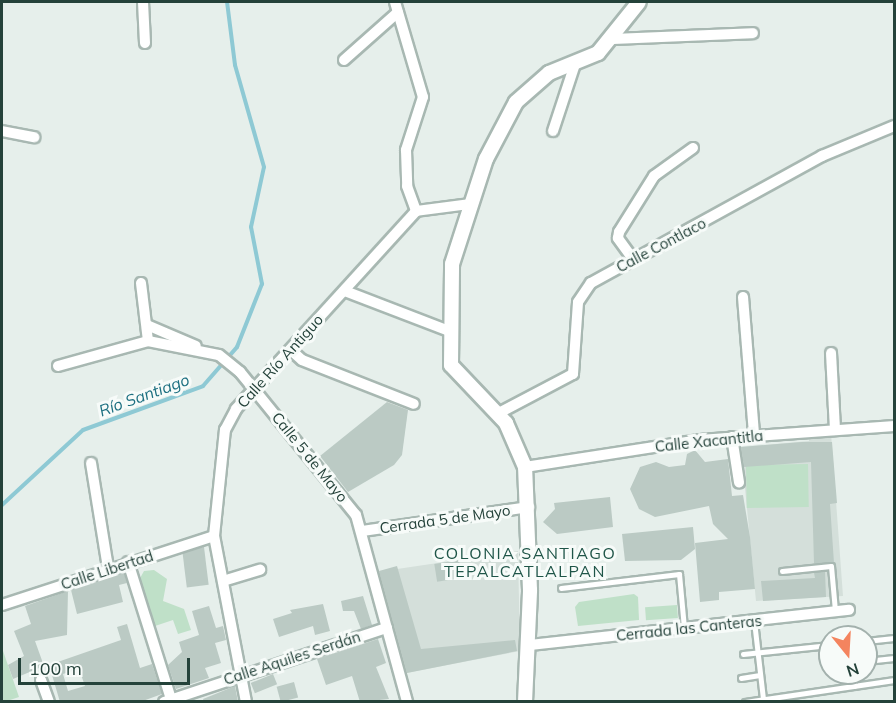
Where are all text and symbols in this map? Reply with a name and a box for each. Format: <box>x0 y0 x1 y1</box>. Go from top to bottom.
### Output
street label: Calle Contlaco <box>613 214 709 276</box>
street label: Calle Río Antiguo <box>233 311 327 411</box>
water label: Río Santiago <box>96 370 192 420</box>
street label: Calle 5 de Mayo <box>268 408 352 506</box>
street label: Calle Xacantitla <box>654 426 764 456</box>
street label: Cerrada 5 de Mayo <box>378 501 512 537</box>
district label: COLONIA SANTIAGO TEPALCATLALPAN <box>434 543 616 581</box>
street label: Calle Libertad <box>58 547 156 593</box>
street label: Cerrada las Canteras <box>615 611 763 645</box>
north arrow <box>818 625 878 685</box>
street label: Calle Aquiles Serdán <box>221 627 363 689</box>
scale bar <box>21 646 194 684</box>
text: 100 m <box>29 657 82 680</box>
text: N <box>844 659 862 682</box>

